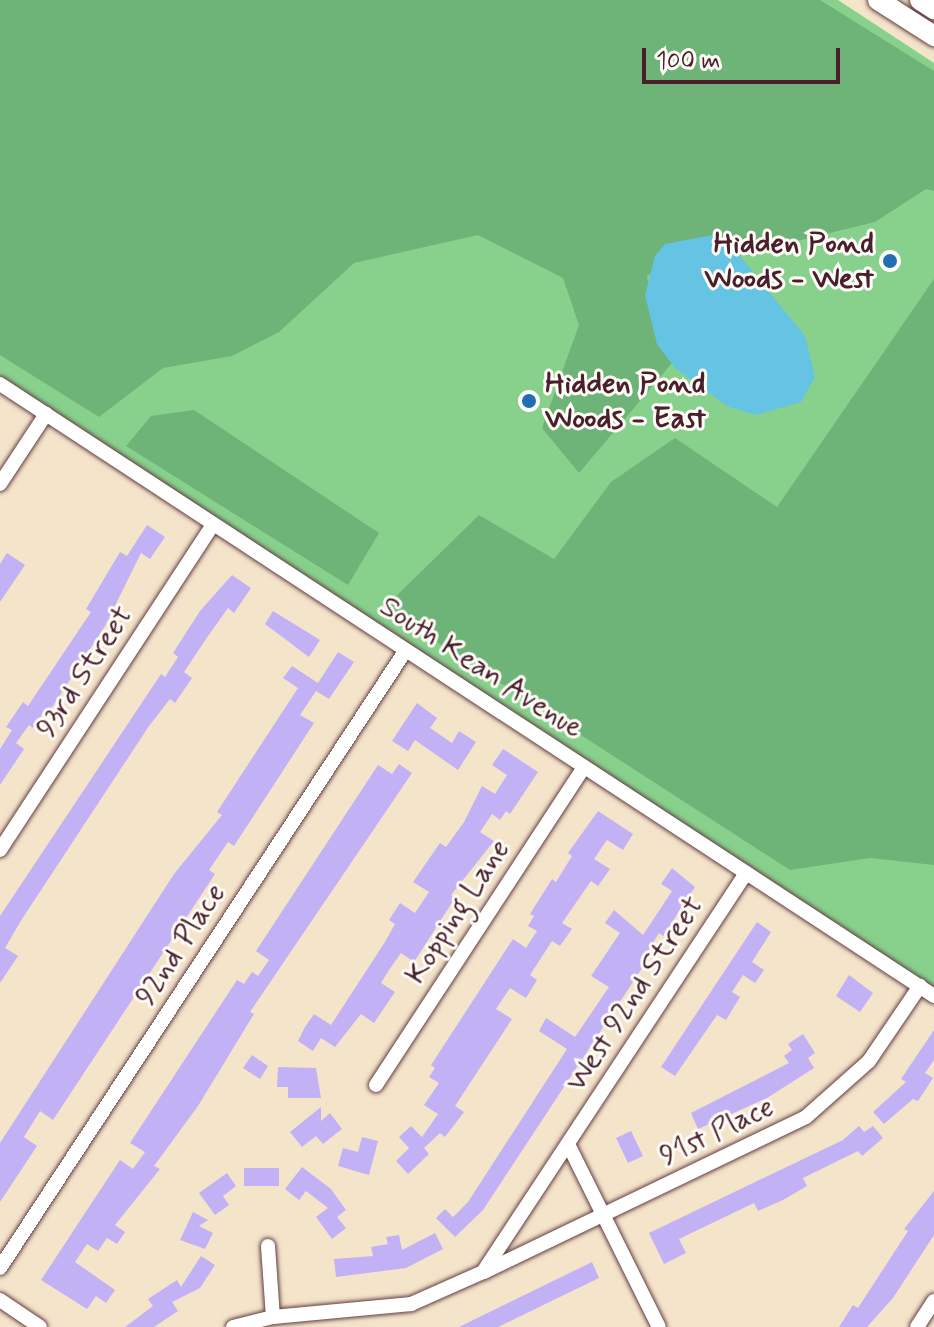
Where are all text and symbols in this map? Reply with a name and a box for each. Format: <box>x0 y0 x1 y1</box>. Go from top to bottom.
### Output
scale bar <box>646 32 844 82</box>
text: 100 m <box>656 46 720 77</box>
place label: Hidden Pond Woods - West <box>705 226 874 296</box>
marker: Hidden Pond Woods - West <box>881 252 899 270</box>
place label: Hidden Pond Woods - East <box>545 366 706 436</box>
marker: Hidden Pond Woods - East <box>520 392 538 410</box>
street label: South Kean Avenue <box>369 587 593 749</box>
street label: 93rd Street <box>29 600 141 744</box>
street label: Kopping Lane <box>397 832 519 992</box>
street label: 92nd Place <box>129 879 233 1011</box>
street label: West 92nd Street <box>559 890 711 1098</box>
street label: 91st Place <box>654 1089 780 1175</box>

